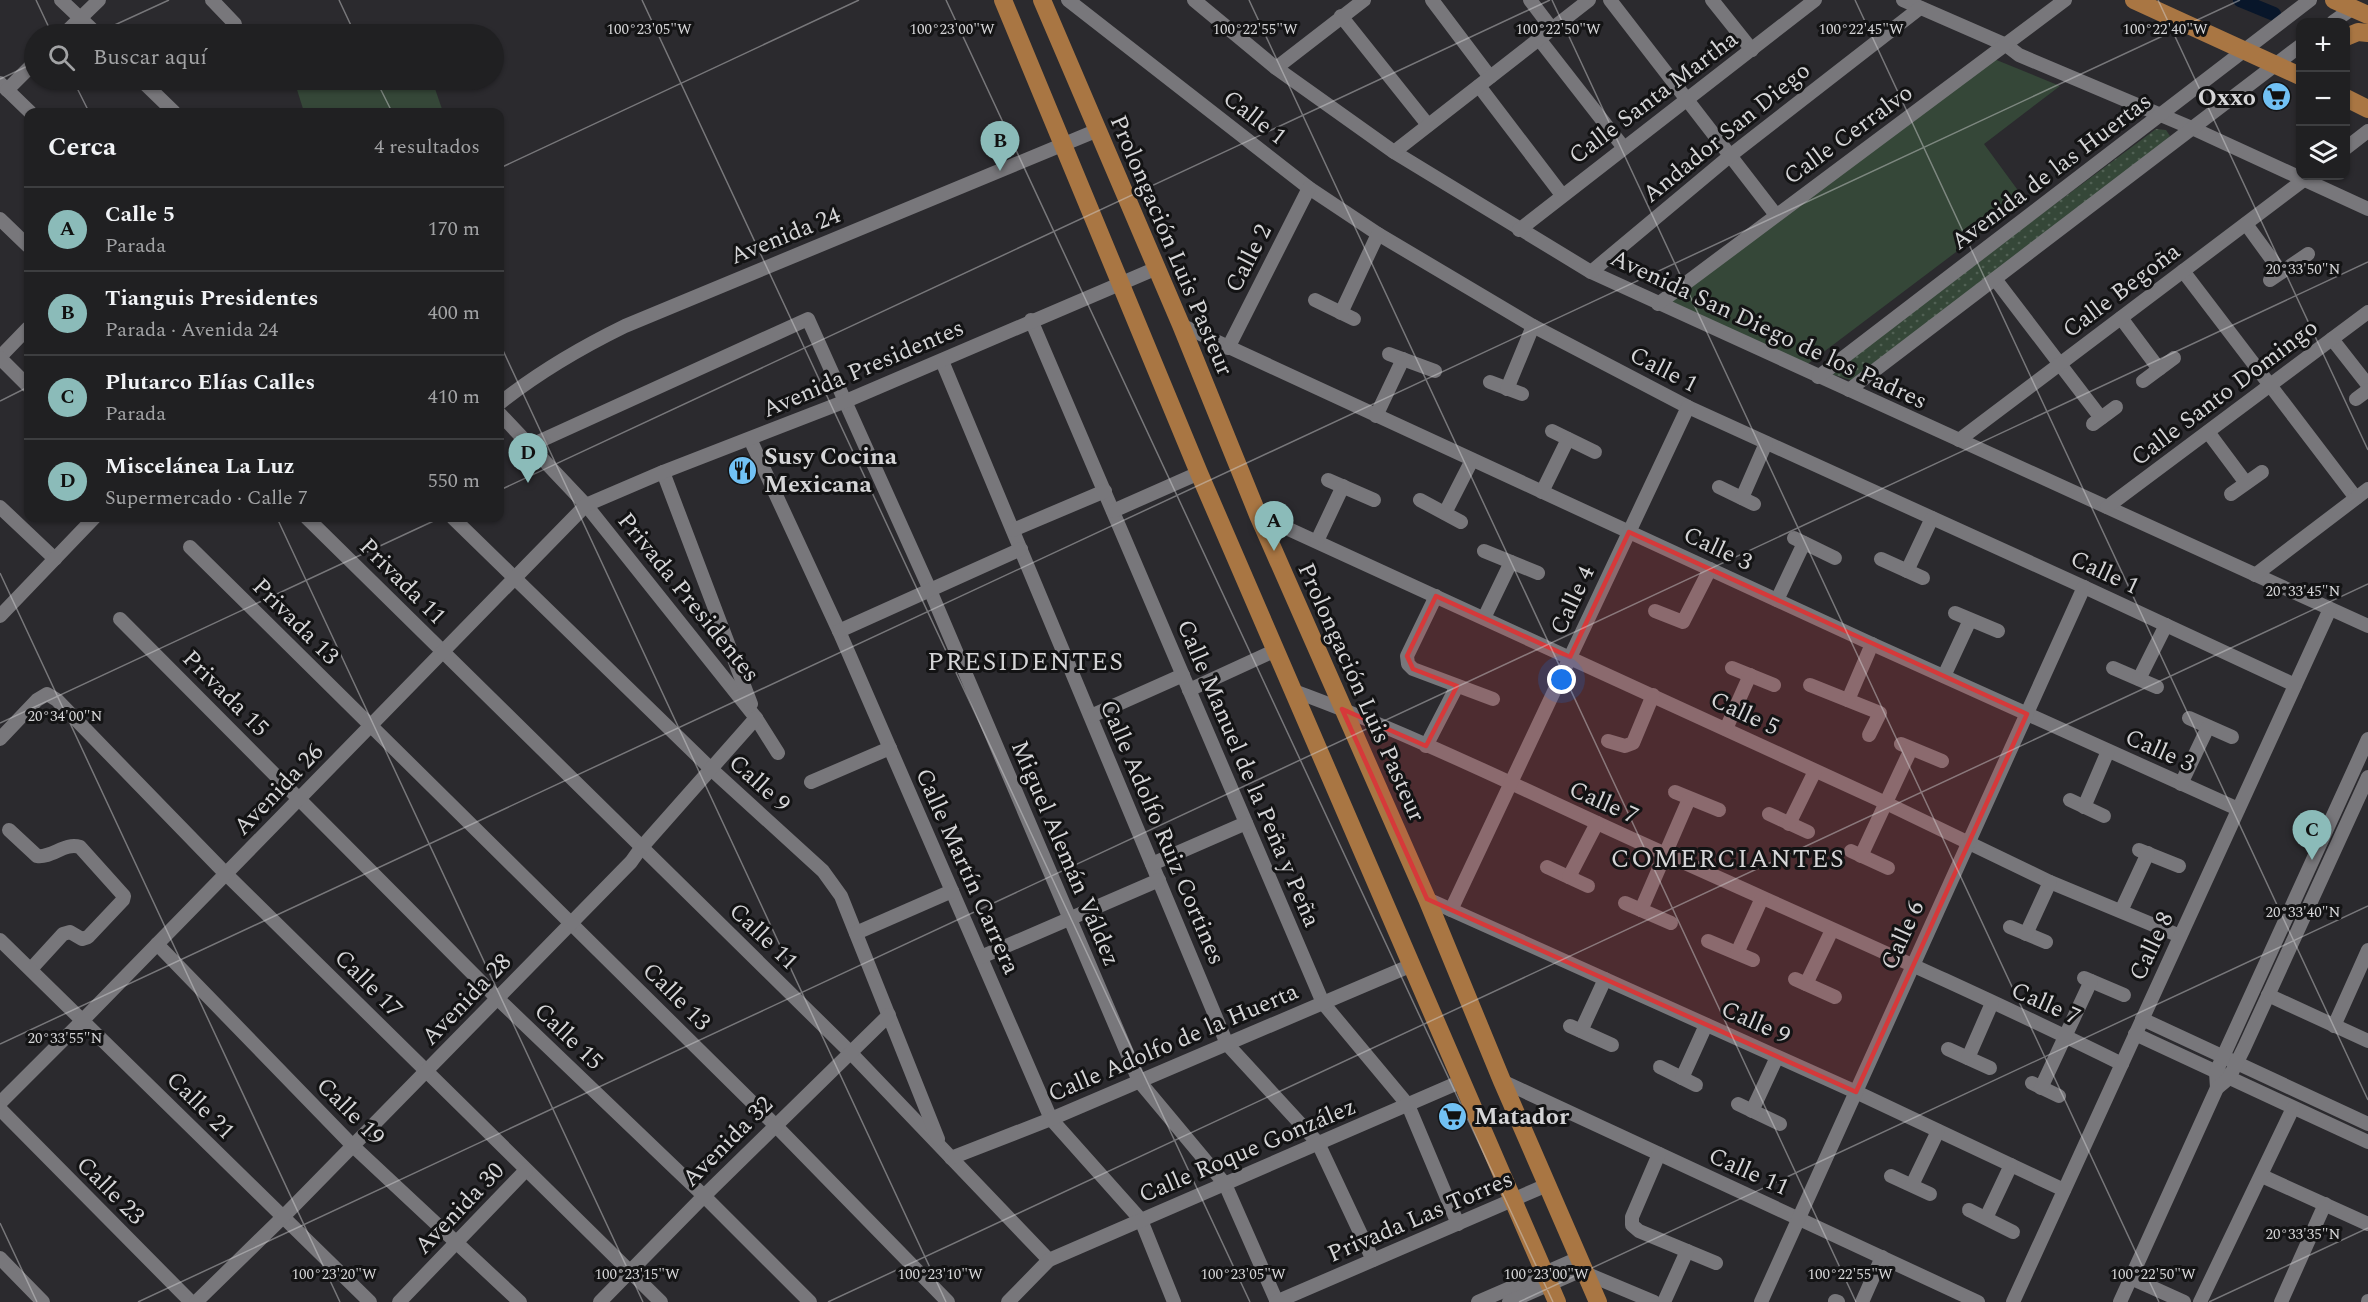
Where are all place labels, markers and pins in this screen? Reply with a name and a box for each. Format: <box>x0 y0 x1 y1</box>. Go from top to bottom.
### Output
place label: Oxxo <box>2198 80 2256 116</box>
supermarket icon: Oxxo <box>2261 81 2293 113</box>
pin: B <box>980 122 1020 171</box>
pin: D <box>508 434 548 483</box>
place label: Susy Cocina Mexicana <box>764 439 898 503</box>
restaurant icon: Susy Cocina Mexicana <box>727 454 759 486</box>
pin: A <box>1254 502 1294 551</box>
pin: C <box>2292 810 2332 860</box>
place label: Matador <box>1474 1099 1570 1135</box>
supermarket icon: Matador <box>1437 1100 1469 1132</box>

